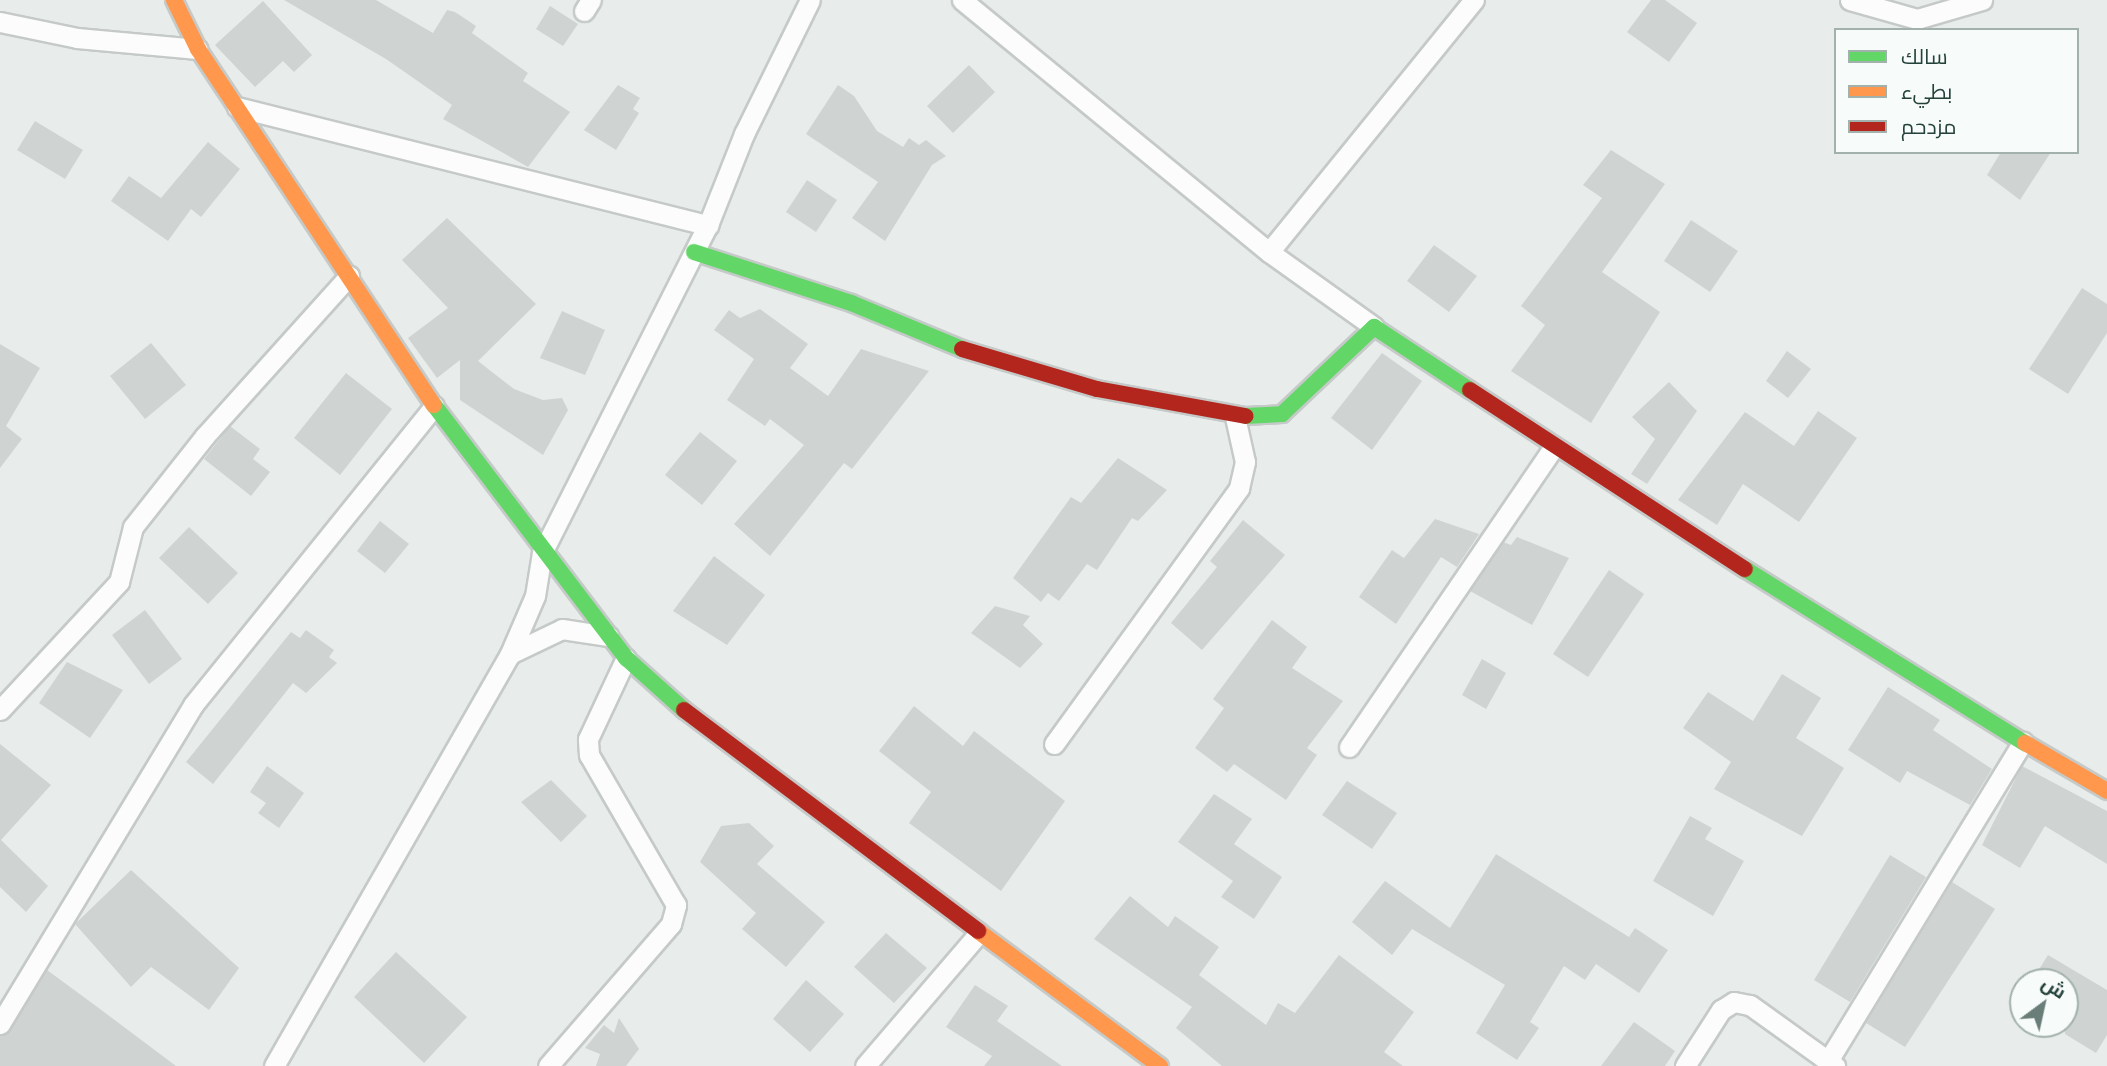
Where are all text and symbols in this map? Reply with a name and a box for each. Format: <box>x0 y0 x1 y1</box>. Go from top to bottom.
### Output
legend <box>1834 28 2079 154</box>
text: سالك <box>1901 44 1948 68</box>
text: بطيء <box>1901 79 1952 103</box>
text: مزدحم <box>1901 114 1956 138</box>
north arrow <box>2009 968 2079 1038</box>
text: ش <box>2038 971 2071 1003</box>

